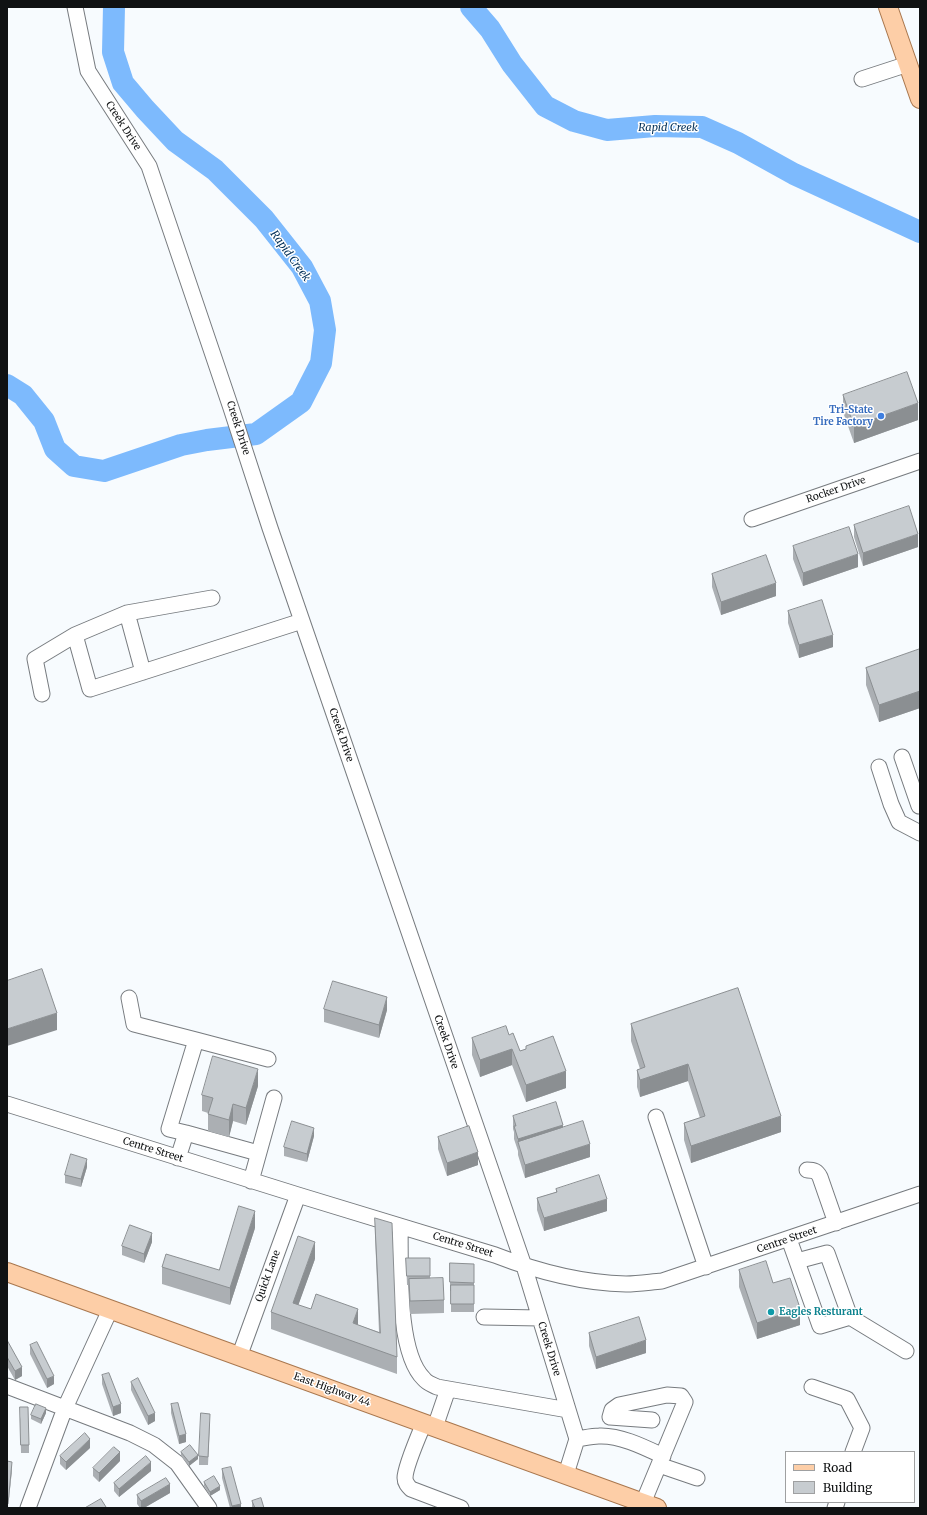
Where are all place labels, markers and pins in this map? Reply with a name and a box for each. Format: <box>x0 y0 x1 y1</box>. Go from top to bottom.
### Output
place label: Tri-State Tire Factory <box>813 404 873 428</box>
marker: Tri-State Tire Factory <box>876 411 886 421</box>
place label: Eagles Resturant <box>779 1306 863 1318</box>
marker: Eagles Resturant <box>766 1307 776 1317</box>

